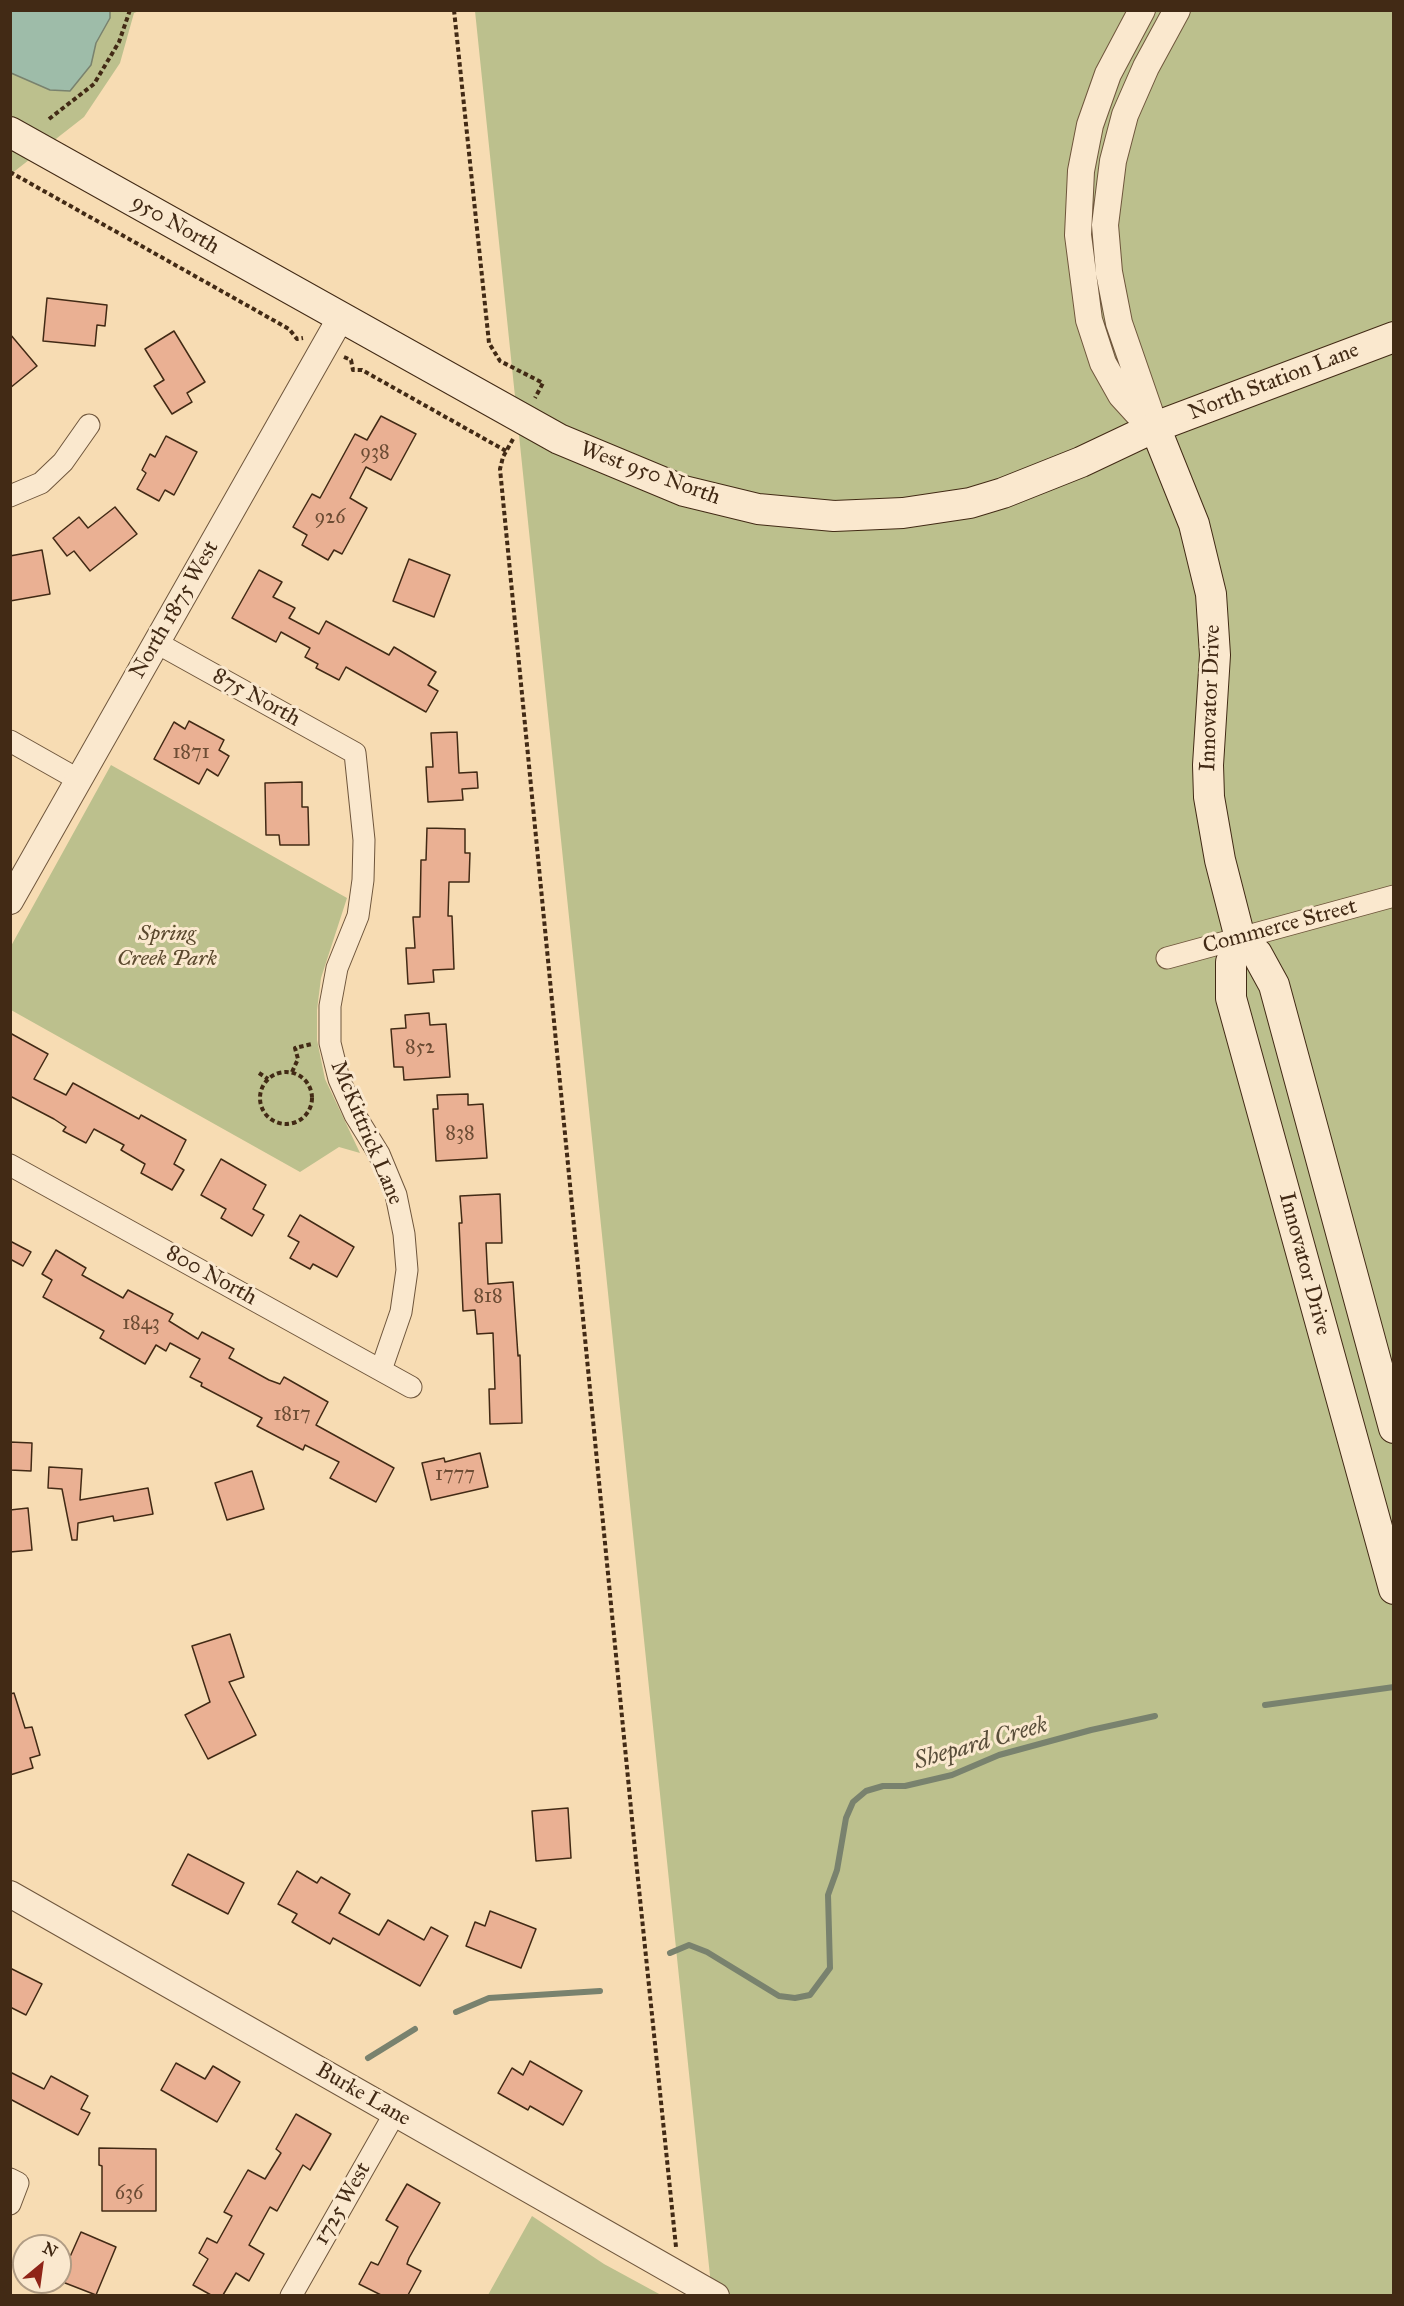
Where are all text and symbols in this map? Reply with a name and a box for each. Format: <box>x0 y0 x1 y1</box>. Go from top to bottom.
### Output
street label: 950 North <box>126 189 224 261</box>
street label: North Station Lane <box>1185 337 1363 427</box>
street label: West 950 North <box>576 436 724 512</box>
house number: 938 <box>360 441 390 465</box>
house number: 926 <box>315 506 345 530</box>
street label: North 1875 West <box>125 536 225 684</box>
street label: Innovator Drive <box>1195 624 1227 772</box>
street label: 875 North <box>208 663 304 733</box>
house number: 1871 <box>172 741 210 765</box>
street label: Commerce Street <box>1200 894 1360 960</box>
park label: Spring Creek Park <box>117 922 217 974</box>
house number: 852 <box>405 1036 435 1060</box>
street label: McKittrick Lane <box>324 1057 408 1209</box>
house number: 838 <box>445 1122 475 1146</box>
street label: Innovator Drive <box>1272 1190 1336 1338</box>
street label: 800 North <box>161 1240 261 1312</box>
house number: 818 <box>473 1285 503 1309</box>
house number: 1843 <box>122 1312 160 1336</box>
house number: 1817 <box>273 1403 311 1427</box>
house number: 1777 <box>435 1463 475 1487</box>
water label: Shepard Creek <box>911 1711 1051 1777</box>
street label: Burke Lane <box>311 2057 415 2133</box>
street label: 1725 West <box>309 2158 377 2250</box>
house number: 636 <box>115 2182 143 2206</box>
north arrow <box>12 2234 72 2294</box>
text: N <box>39 2238 61 2261</box>

